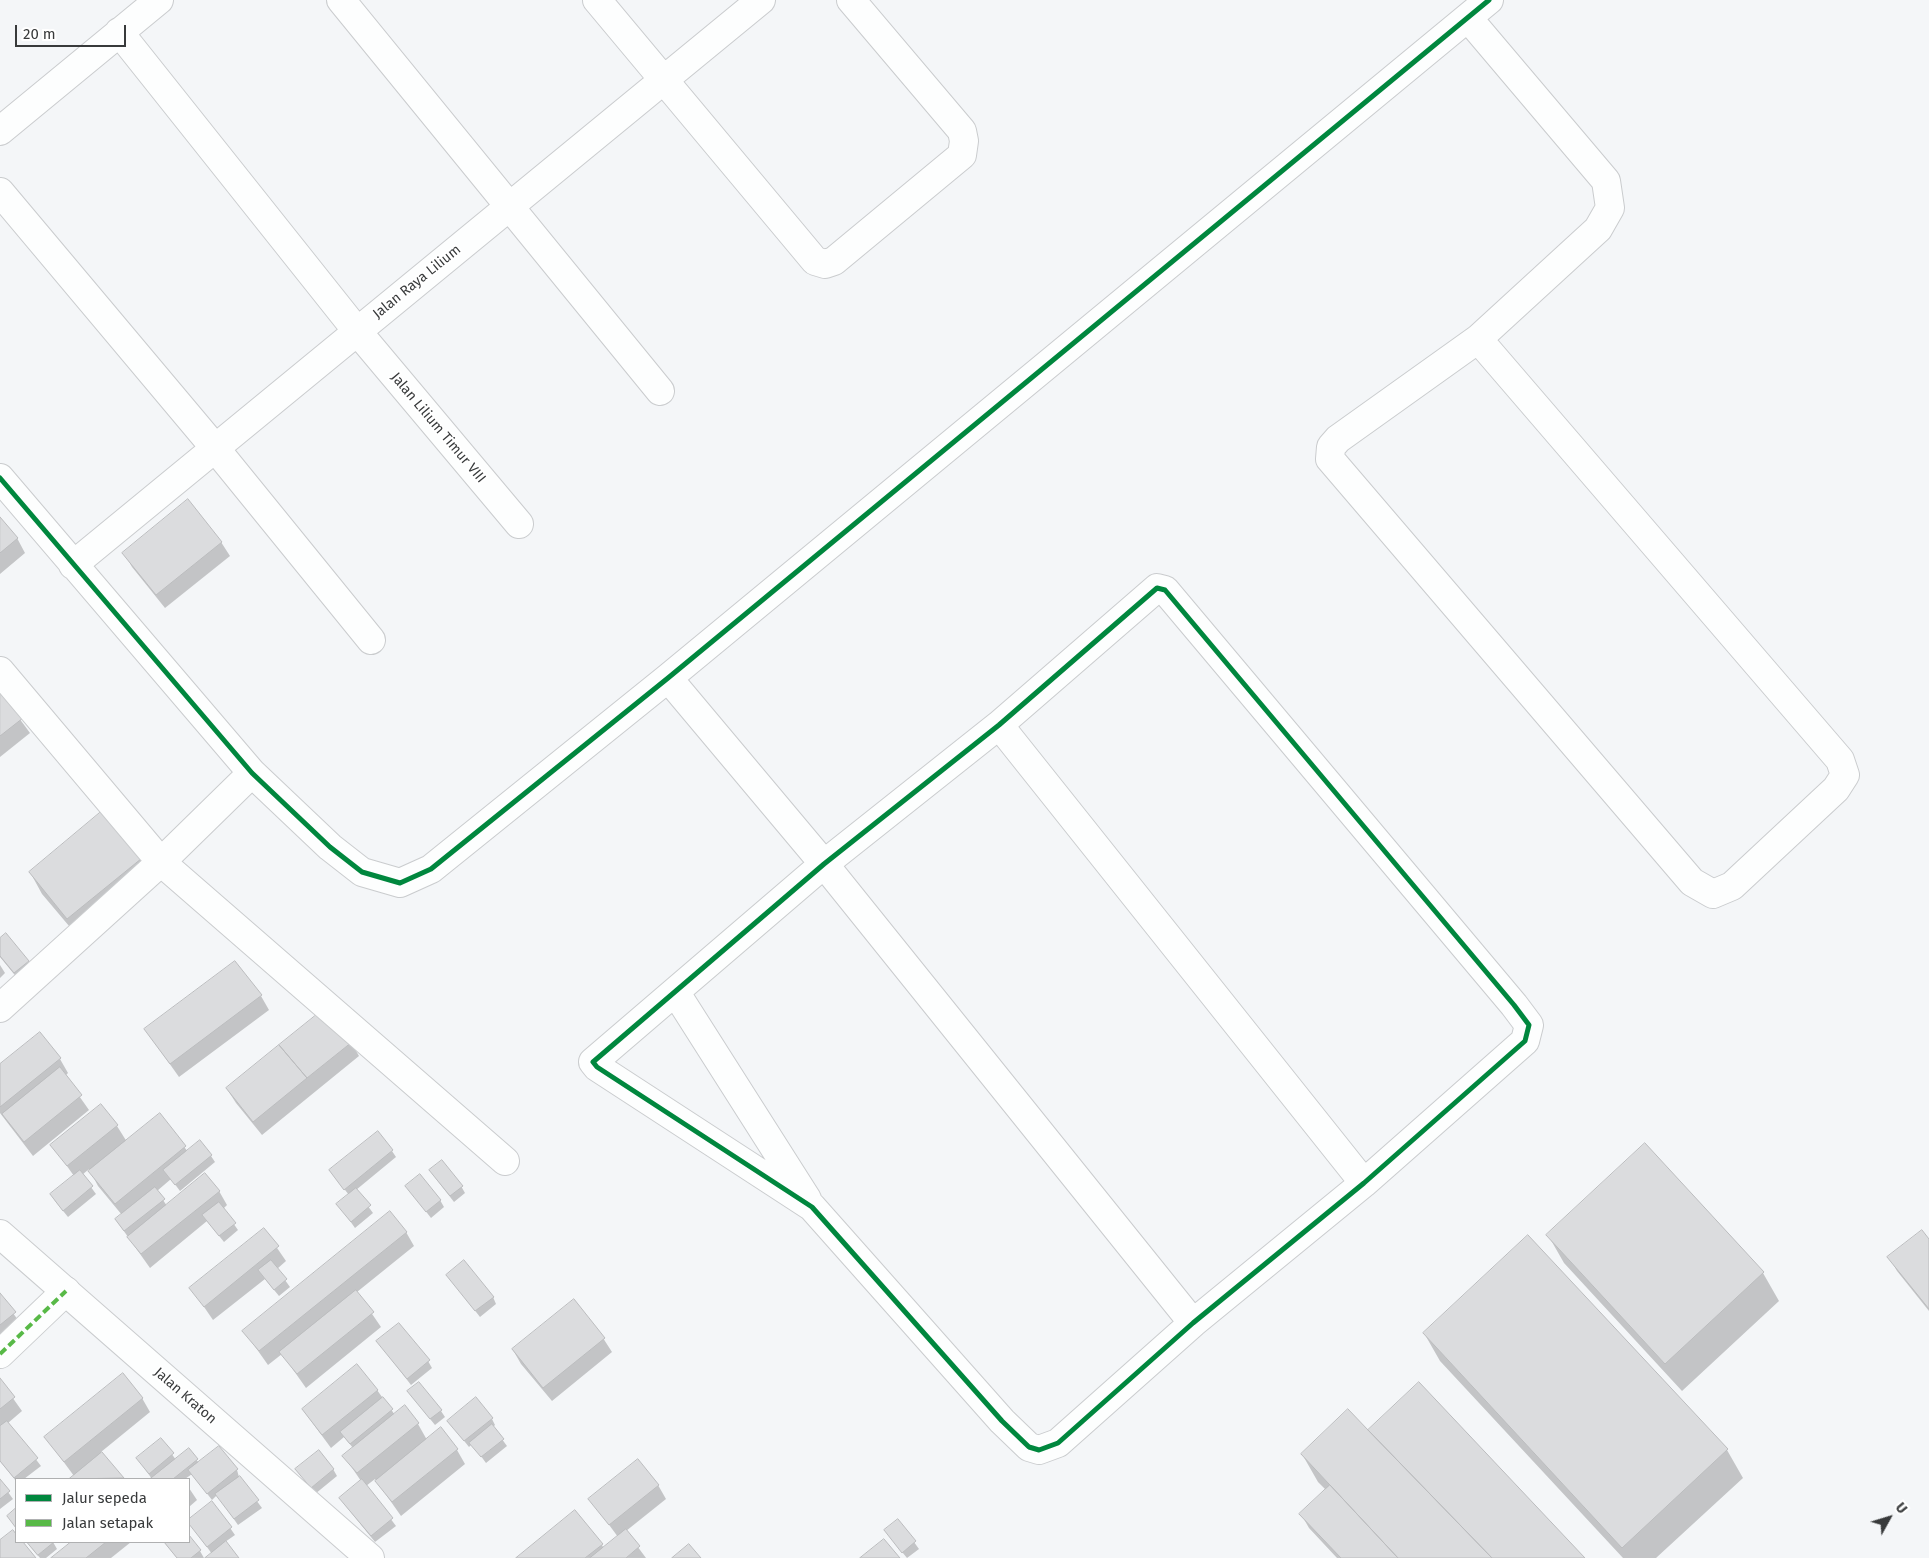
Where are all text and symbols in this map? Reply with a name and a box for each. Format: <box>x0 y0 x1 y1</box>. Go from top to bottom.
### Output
scale bar <box>18 15 129 47</box>
text: 20 m <box>23 25 56 43</box>
street label: Jalan Raya Lilium <box>370 241 464 323</box>
street label: Jalan Lilium Timur VIII <box>387 369 489 487</box>
street label: Jalan Kraton <box>150 1364 220 1428</box>
legend <box>15 1478 190 1543</box>
text: Jalur sepeda <box>62 1489 147 1507</box>
north arrow <box>1864 1493 1914 1543</box>
text: U <box>1892 1499 1911 1517</box>
text: Jalan setapak <box>62 1514 153 1532</box>

